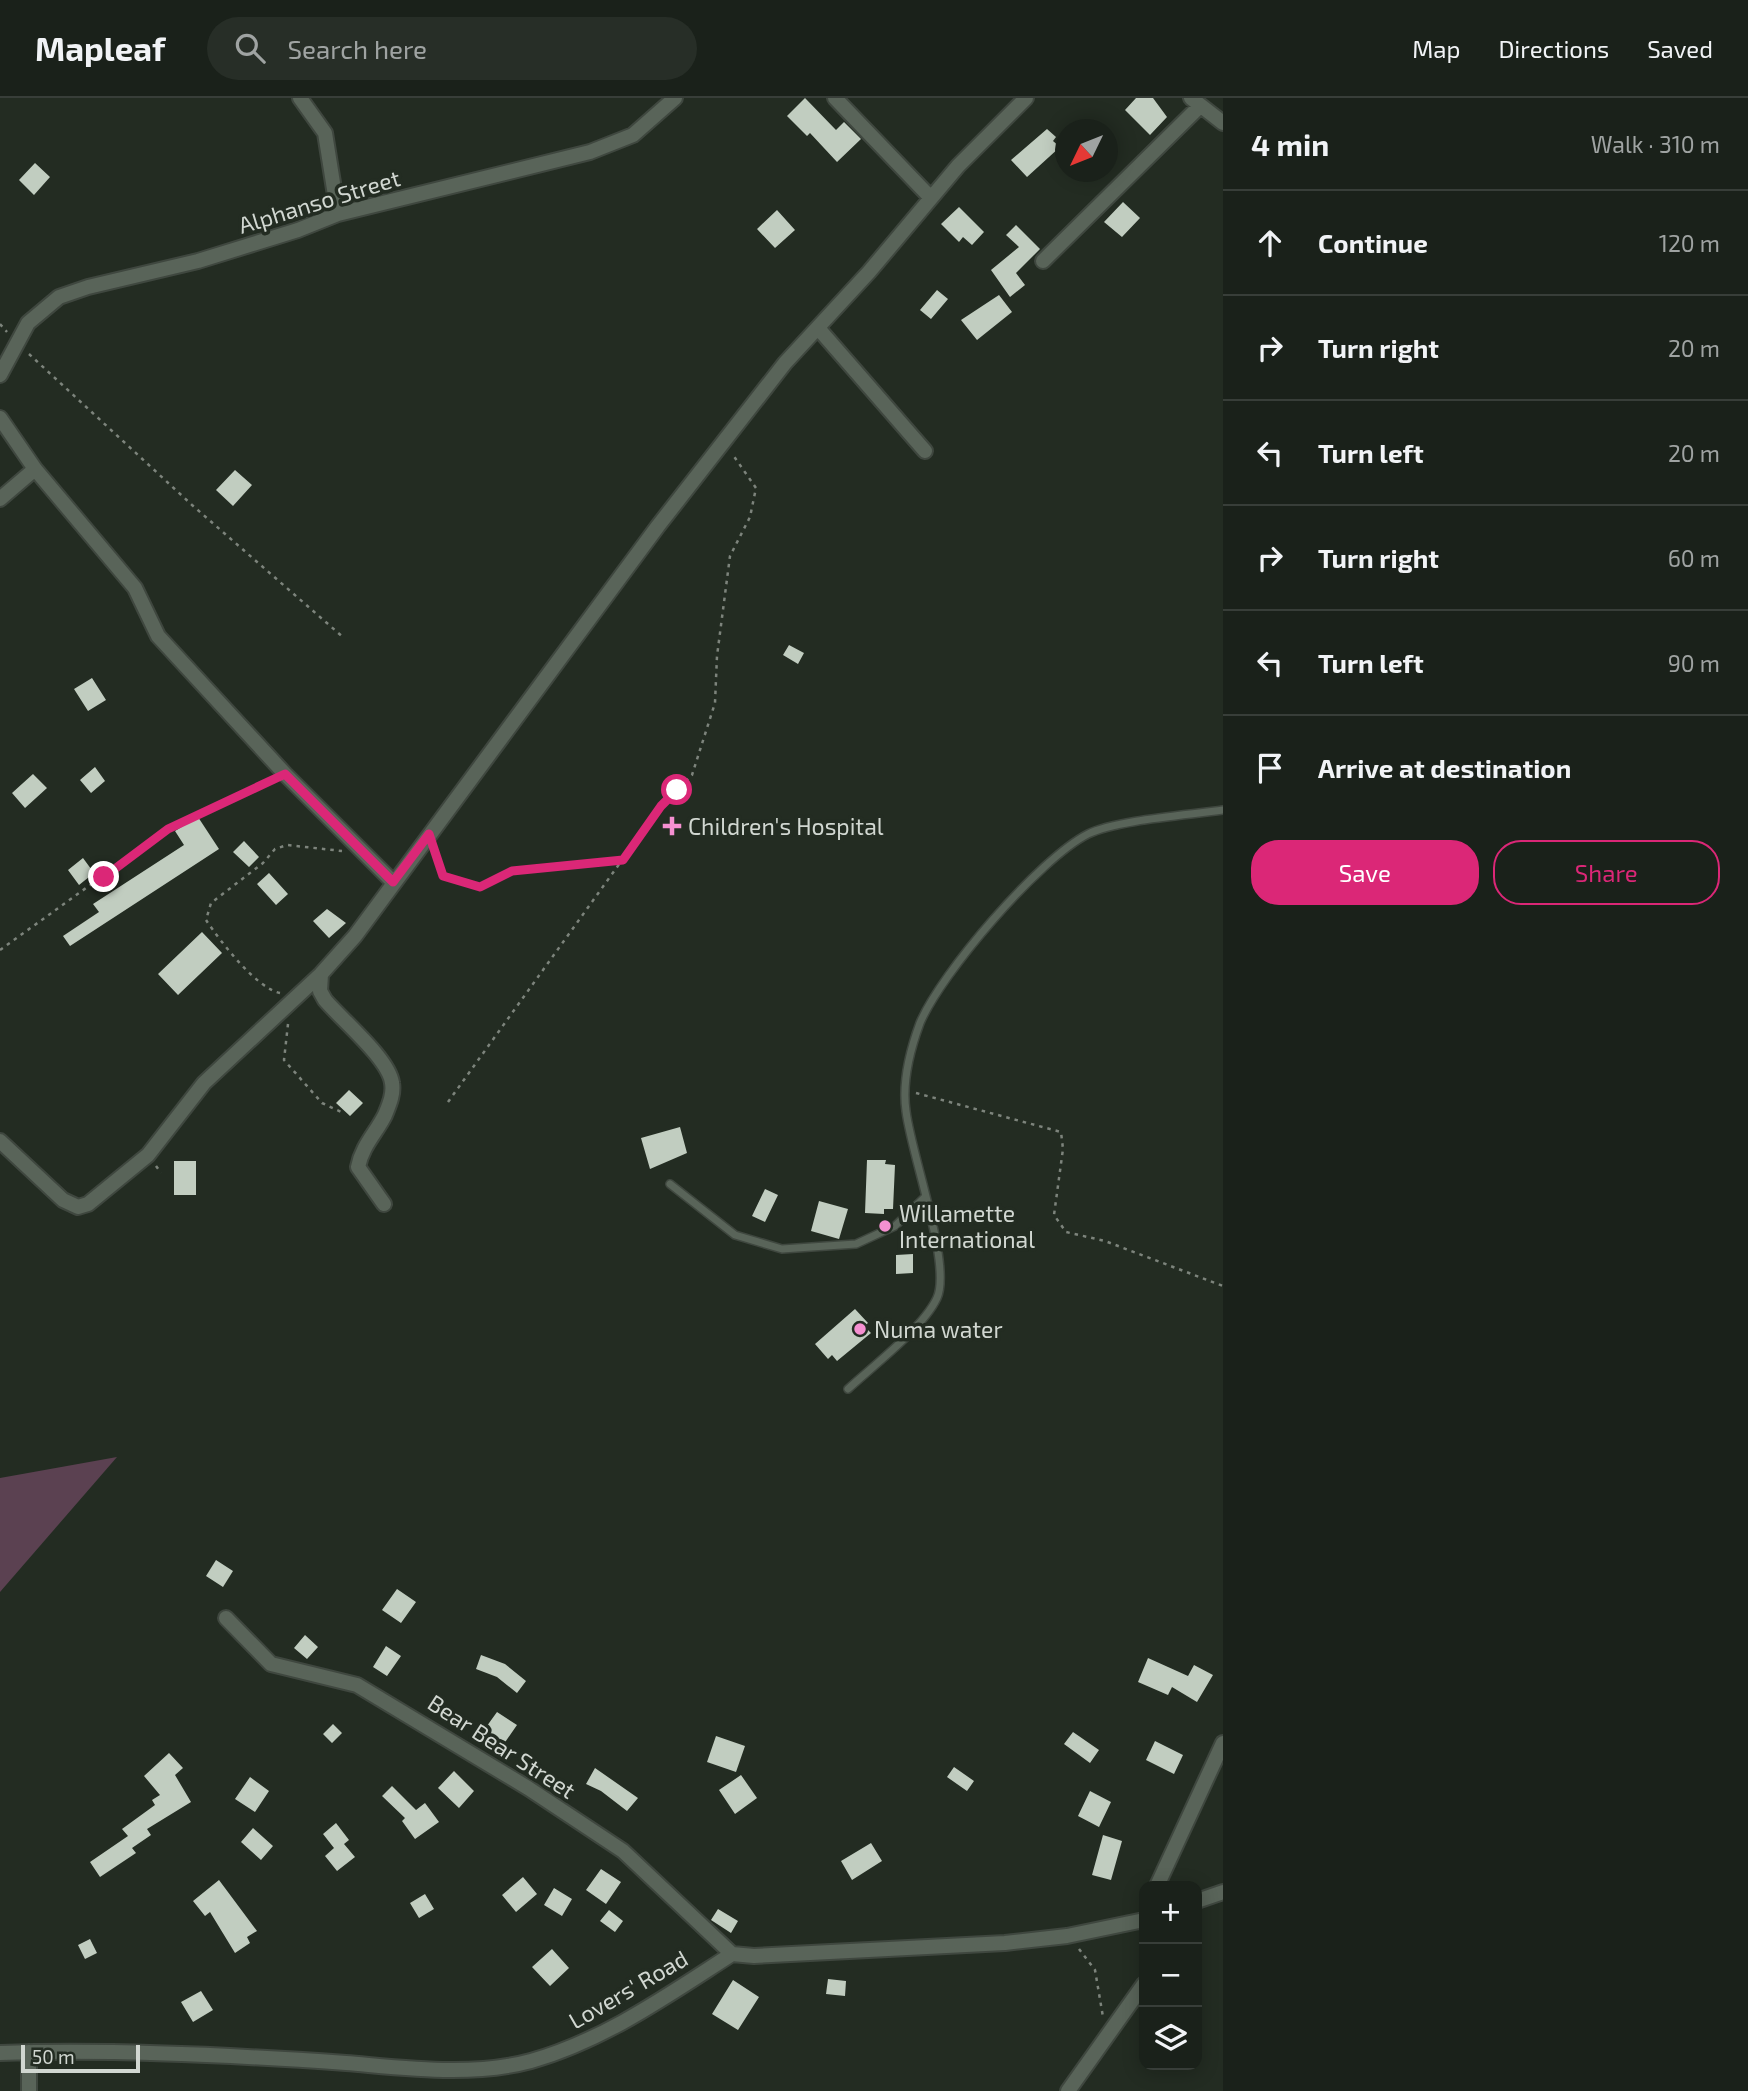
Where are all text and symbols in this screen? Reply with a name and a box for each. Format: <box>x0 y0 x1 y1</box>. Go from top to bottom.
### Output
search box <box>207 17 697 80</box>
text: Mapleaf <box>35 28 165 68</box>
icon: search <box>231 29 269 67</box>
text: Search here <box>287 33 427 64</box>
text: Map <box>1412 34 1460 63</box>
text: Directions <box>1498 34 1609 63</box>
text: Saved <box>1647 34 1713 63</box>
north arrow <box>1055 119 1118 182</box>
text: 4 min <box>1251 126 1329 162</box>
text: Walk · 310 m <box>1591 130 1720 158</box>
street label: Alphanso Street <box>235 163 403 239</box>
icon: ahead <box>1251 224 1289 262</box>
text: Continue <box>1318 227 1428 258</box>
text: 120 m <box>1659 229 1720 257</box>
icon: right <box>1251 329 1289 367</box>
text: Turn right <box>1318 332 1439 363</box>
text: 20 m <box>1668 334 1720 362</box>
icon: left <box>1251 434 1289 472</box>
text: Turn left <box>1318 437 1424 468</box>
text: 20 m <box>1668 439 1720 467</box>
icon: right <box>1251 539 1289 577</box>
text: Turn right <box>1318 542 1439 573</box>
text: 60 m <box>1668 544 1720 572</box>
icon: left <box>1251 644 1289 682</box>
text: Turn left <box>1318 647 1424 678</box>
text: 90 m <box>1668 649 1720 677</box>
icon: arrive <box>1251 749 1289 787</box>
text: Arrive at destination <box>1318 752 1571 783</box>
route start <box>661 774 692 805</box>
place label: Children's Hospital <box>688 812 884 840</box>
marker: Children's Hospital <box>662 816 682 836</box>
button: Save <box>1251 840 1479 905</box>
button: Share <box>1493 840 1720 905</box>
route end <box>88 861 119 892</box>
place label: Willamette International <box>899 1199 1035 1253</box>
marker: Willamette International <box>877 1218 893 1234</box>
place label: Numa water <box>874 1315 1003 1343</box>
marker: Numa water <box>852 1321 868 1337</box>
street label: Bear Bear Street <box>423 1688 581 1804</box>
map controls <box>1139 1881 1202 2070</box>
button: + <box>1139 1881 1202 1944</box>
street label: Lovers' Road <box>564 1944 692 2034</box>
button: − <box>1139 1944 1202 2007</box>
button: layers <box>1139 2007 1202 2070</box>
scale bar <box>21 2042 140 2074</box>
text: 50 m <box>32 2045 75 2068</box>

